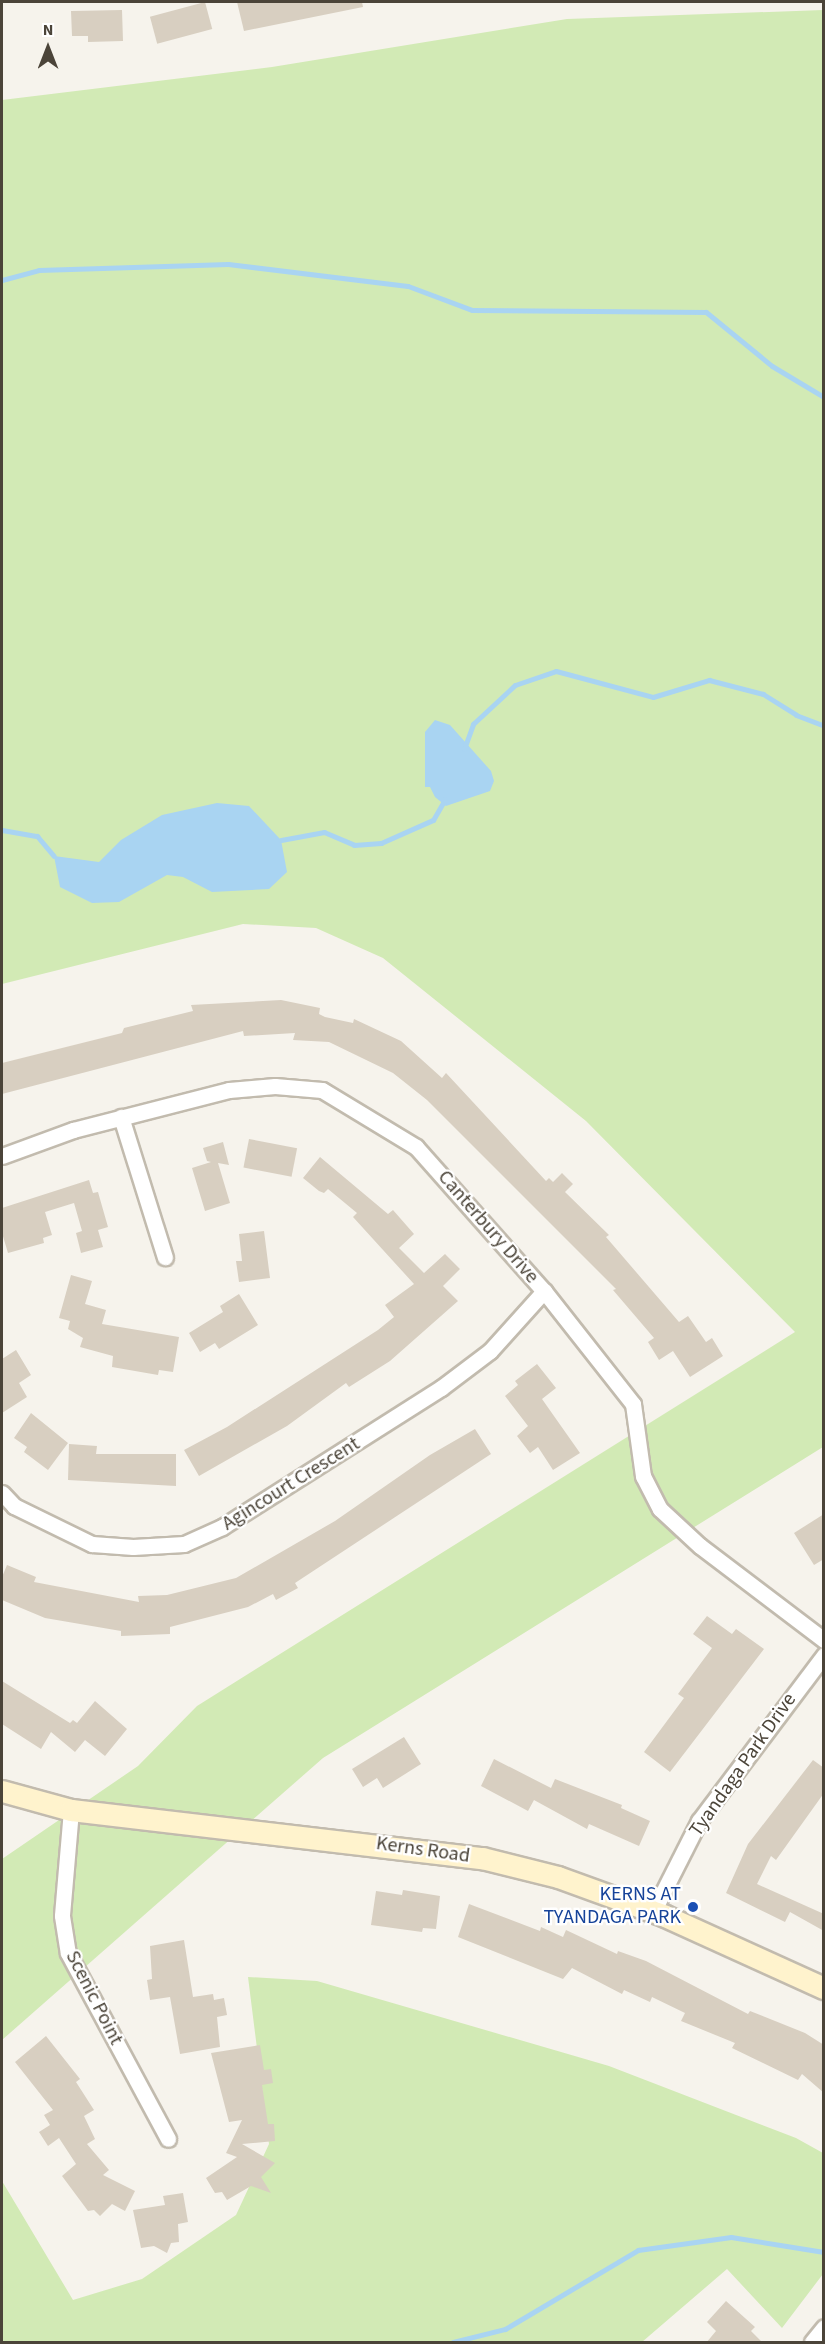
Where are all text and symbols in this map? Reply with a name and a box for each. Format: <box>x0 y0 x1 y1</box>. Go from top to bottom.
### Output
north arrow <box>18 18 78 78</box>
text: N <box>43 19 53 41</box>
street label: Canterbury Drive <box>432 1166 544 1288</box>
street label: Agincourt Crescent <box>218 1432 364 1536</box>
street label: Tyandaga Park Drive <box>684 1689 802 1841</box>
street label: Kerns Road <box>375 1832 471 1868</box>
place label: KERNS AT TYANDAGA PARK <box>543 1883 681 1930</box>
marker: KERNS AT TYANDAGA PARK <box>686 1900 700 1914</box>
street label: Scenic Point <box>60 1947 128 2049</box>

